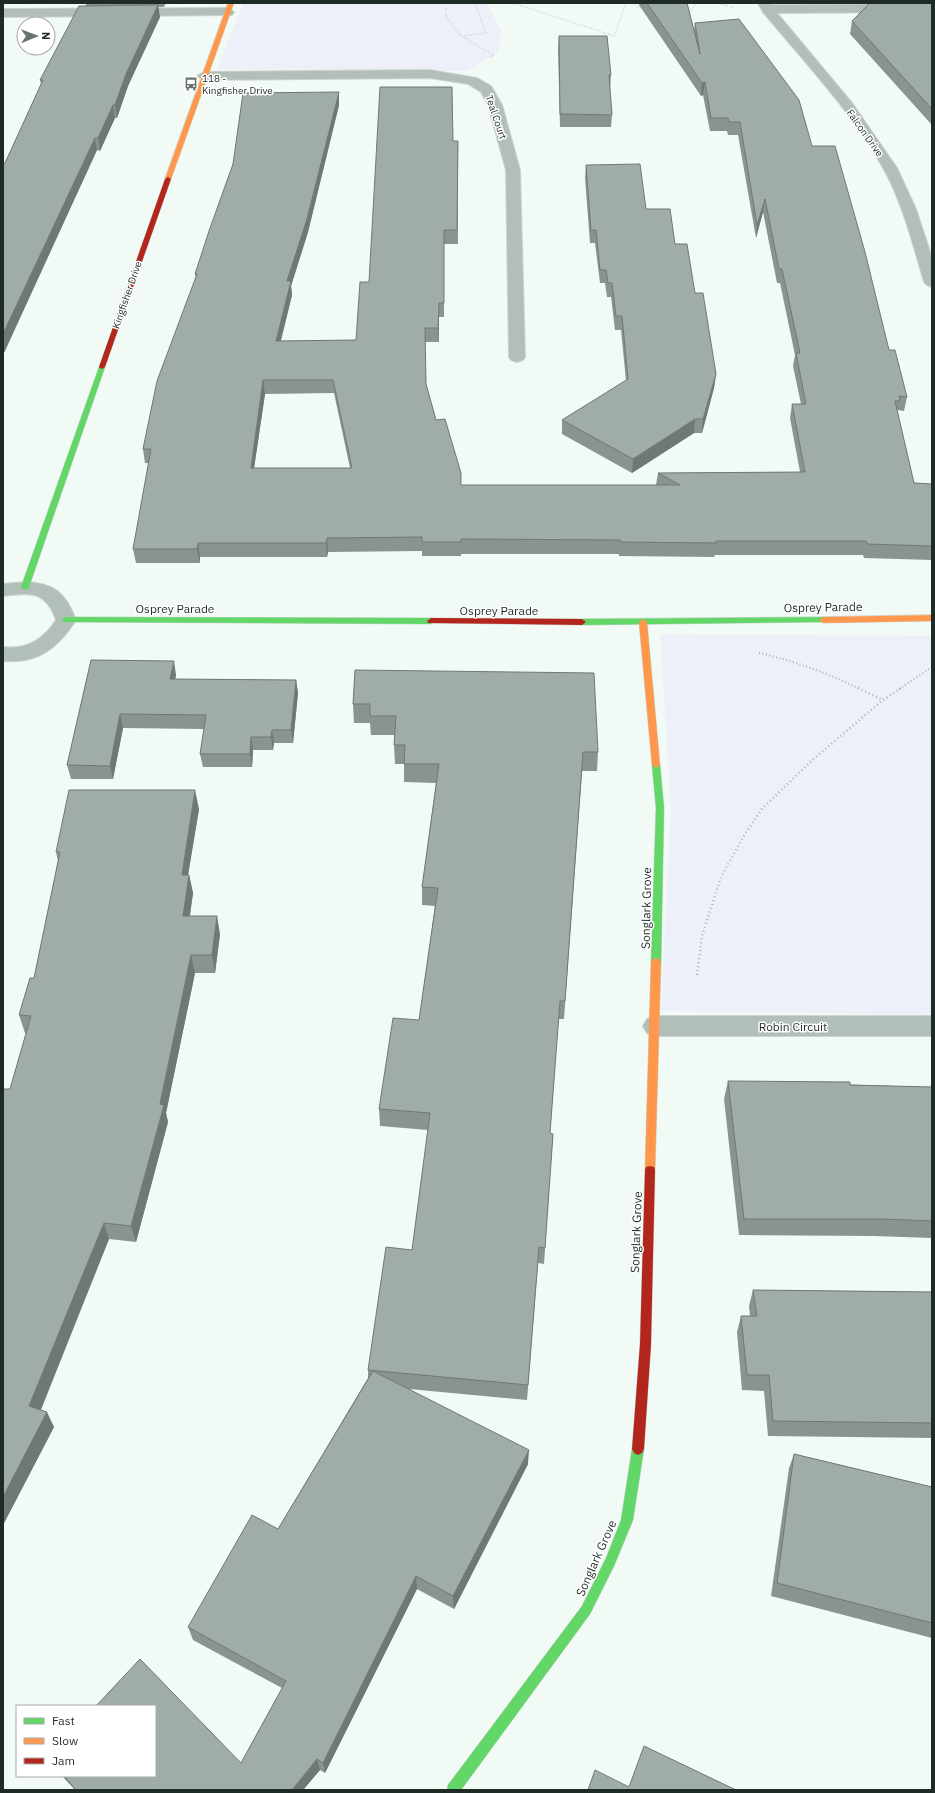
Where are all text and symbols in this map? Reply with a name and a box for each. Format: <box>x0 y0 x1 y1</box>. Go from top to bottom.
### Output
north arrow <box>16 16 56 56</box>
text: N <box>39 32 53 40</box>
place label: 118 - Kingfisher Drive <box>202 72 273 97</box>
bus stop icon: 118 - Kingfisher Drive <box>183 76 199 92</box>
street label: Teal Court <box>482 93 510 141</box>
street label: Falcon Drive <box>844 107 886 160</box>
street label: Kingfisher Drive <box>109 259 145 331</box>
street label: Osprey Parade <box>783 599 863 615</box>
street label: Osprey Parade <box>136 601 215 616</box>
street label: Osprey Parade <box>460 603 539 618</box>
street label: Songlark Grove <box>638 867 654 949</box>
street label: Robin Circuit <box>759 1019 827 1034</box>
street label: Songlark Grove <box>627 1190 645 1273</box>
street label: Songlark Grove <box>573 1517 620 1598</box>
legend <box>16 1705 156 1777</box>
text: Fast <box>52 1713 75 1728</box>
text: Slow <box>52 1733 78 1748</box>
text: Jam <box>52 1753 75 1768</box>

